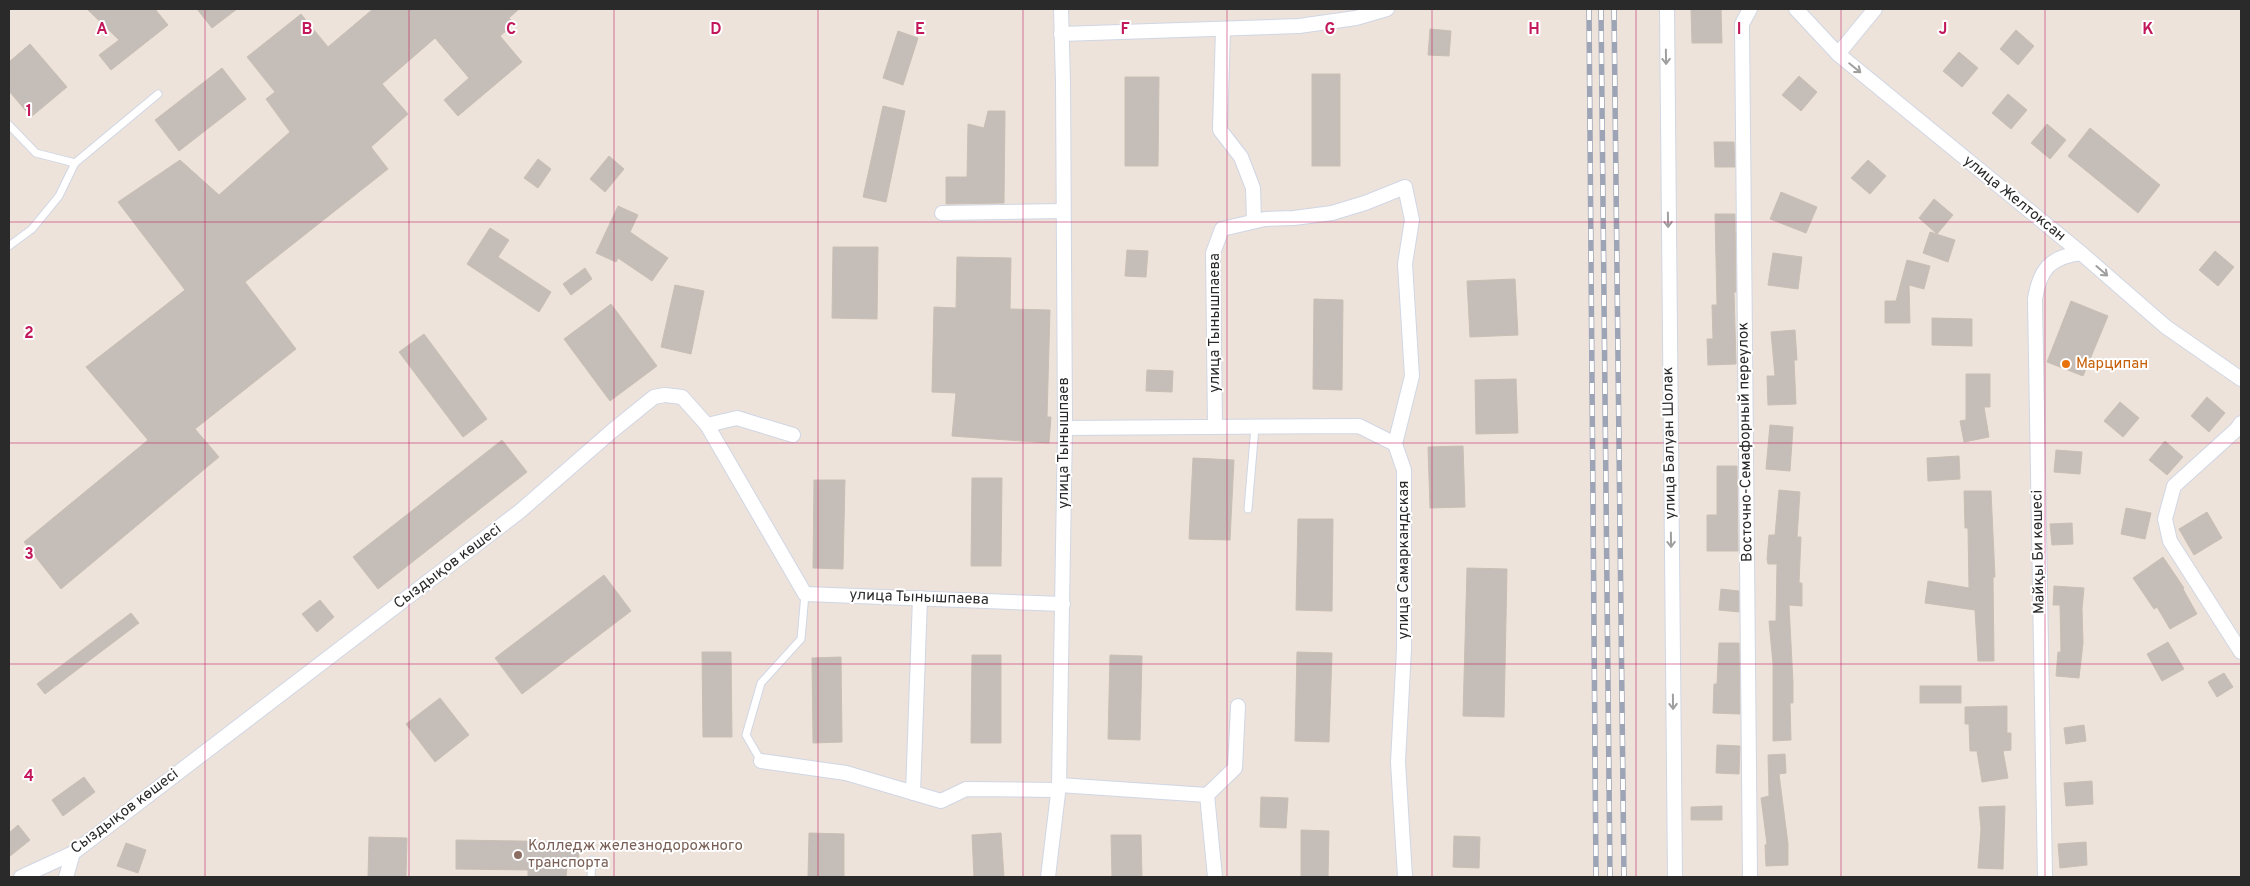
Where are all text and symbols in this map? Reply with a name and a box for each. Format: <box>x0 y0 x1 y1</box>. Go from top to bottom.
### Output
text: A <box>96 20 108 40</box>
text: B <box>301 20 313 40</box>
text: C <box>506 20 516 40</box>
text: D <box>710 20 722 40</box>
text: E <box>915 20 925 40</box>
text: F <box>1120 20 1130 40</box>
text: G <box>1325 20 1335 40</box>
text: H <box>1528 20 1540 40</box>
text: I <box>1737 20 1741 40</box>
text: J <box>1939 20 1947 40</box>
text: K <box>2142 20 2154 40</box>
one-way arrow <box>1661 49 1671 65</box>
one-way arrow <box>1848 62 1861 73</box>
text: 1 <box>26 102 32 122</box>
street label: улица Желтоксан <box>1959 152 2069 246</box>
one-way arrow <box>1663 212 1673 228</box>
street label: улица Тынышпаева <box>1206 253 1225 393</box>
one-way arrow <box>2095 266 2108 277</box>
street label: Восточно-Семафорный переулок <box>1734 322 1758 562</box>
text: 2 <box>24 324 34 344</box>
place label: Марципан <box>2076 355 2148 374</box>
marker: Марципан <box>2060 358 2072 370</box>
street label: улица Балуан Шолак <box>1659 367 1681 519</box>
street label: улица Тынышпаев <box>1055 377 1074 509</box>
street label: улица Самаркандская <box>1395 480 1414 640</box>
street label: Майқы Би көшесі <box>2028 490 2050 614</box>
street label: Сыздықов көшесі <box>390 520 506 614</box>
one-way arrow <box>1666 532 1676 548</box>
text: 3 <box>24 545 34 565</box>
street label: улица Тынышпаева <box>849 586 989 610</box>
one-way arrow <box>1668 694 1678 710</box>
street label: Сыздықов көшесі <box>67 765 183 859</box>
text: 4 <box>24 767 34 787</box>
place label: Колледж железнодорожного транспорта <box>528 837 743 873</box>
marker: Колледж железнодорожного транспорта <box>512 849 524 861</box>

